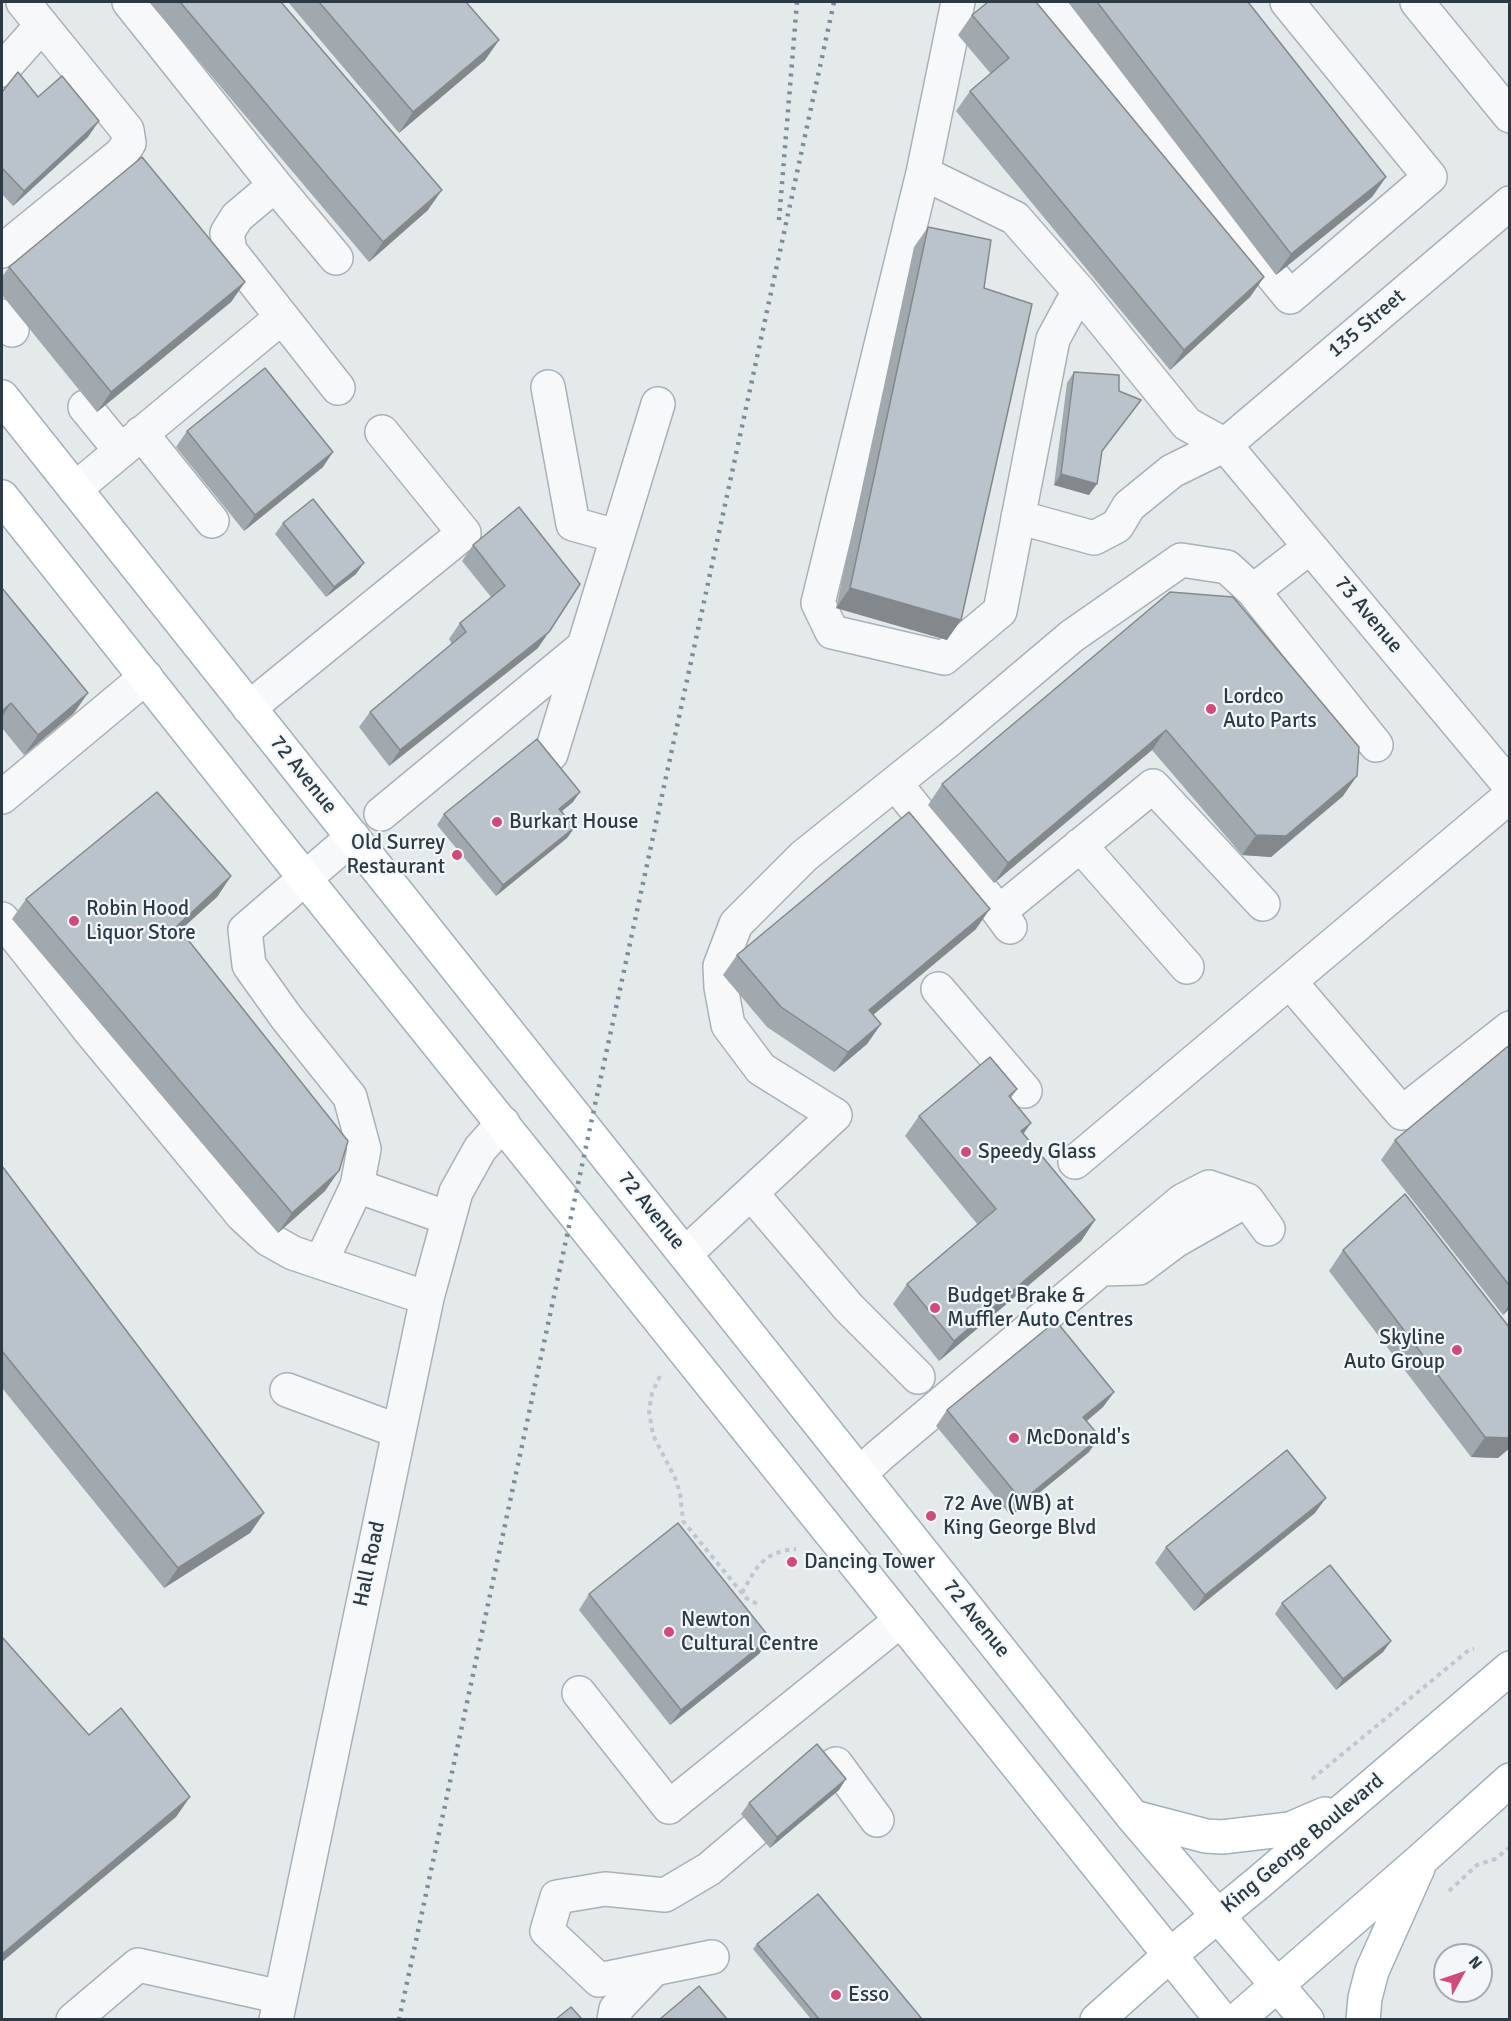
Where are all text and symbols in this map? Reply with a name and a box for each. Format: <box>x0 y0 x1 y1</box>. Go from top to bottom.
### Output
street label: 135 Street <box>1323 284 1411 364</box>
street label: 73 Avenue <box>1328 571 1408 659</box>
place label: Lordco Auto Parts <box>1223 684 1317 734</box>
marker: Lordco Auto Parts <box>1204 702 1218 716</box>
street label: 72 Avenue <box>264 731 342 819</box>
place label: Burkart House <box>509 809 639 835</box>
marker: Burkart House <box>490 815 504 829</box>
place label: Old Surrey Restaurant <box>346 830 445 880</box>
marker: Old Surrey Restaurant <box>450 848 464 862</box>
place label: Robin Hood Liquor Store <box>86 896 196 946</box>
marker: Robin Hood Liquor Store <box>67 914 81 928</box>
place label: Speedy Glass <box>978 1139 1096 1165</box>
marker: Speedy Glass <box>959 1145 973 1159</box>
street label: 72 Avenue <box>612 1167 690 1255</box>
place label: Budget Brake & Muffler Auto Centres <box>947 1283 1133 1333</box>
marker: Budget Brake & Muffler Auto Centres <box>928 1301 942 1315</box>
place label: Skyline Auto Group <box>1344 1325 1445 1375</box>
marker: Skyline Auto Group <box>1450 1343 1464 1357</box>
place label: McDonald's <box>1026 1425 1130 1451</box>
marker: McDonald's <box>1007 1431 1021 1445</box>
place label: 72 Ave (WB) at King George Blvd <box>943 1491 1096 1541</box>
marker: 72 Ave (WB) at King George Blvd <box>924 1509 938 1523</box>
street label: Hall Road <box>349 1519 391 1609</box>
place label: Dancing Tower <box>804 1549 935 1575</box>
marker: Dancing Tower <box>785 1555 799 1569</box>
street label: 72 Avenue <box>937 1575 1015 1663</box>
place label: Newton Cultural Centre <box>681 1607 818 1657</box>
marker: Newton Cultural Centre <box>662 1625 676 1639</box>
street label: King George Boulevard <box>1217 1769 1389 1919</box>
north arrow <box>1433 1943 1493 2003</box>
text: N <box>1464 1952 1486 1973</box>
place label: Esso <box>848 1982 889 2008</box>
marker: Esso <box>829 1988 843 2002</box>

